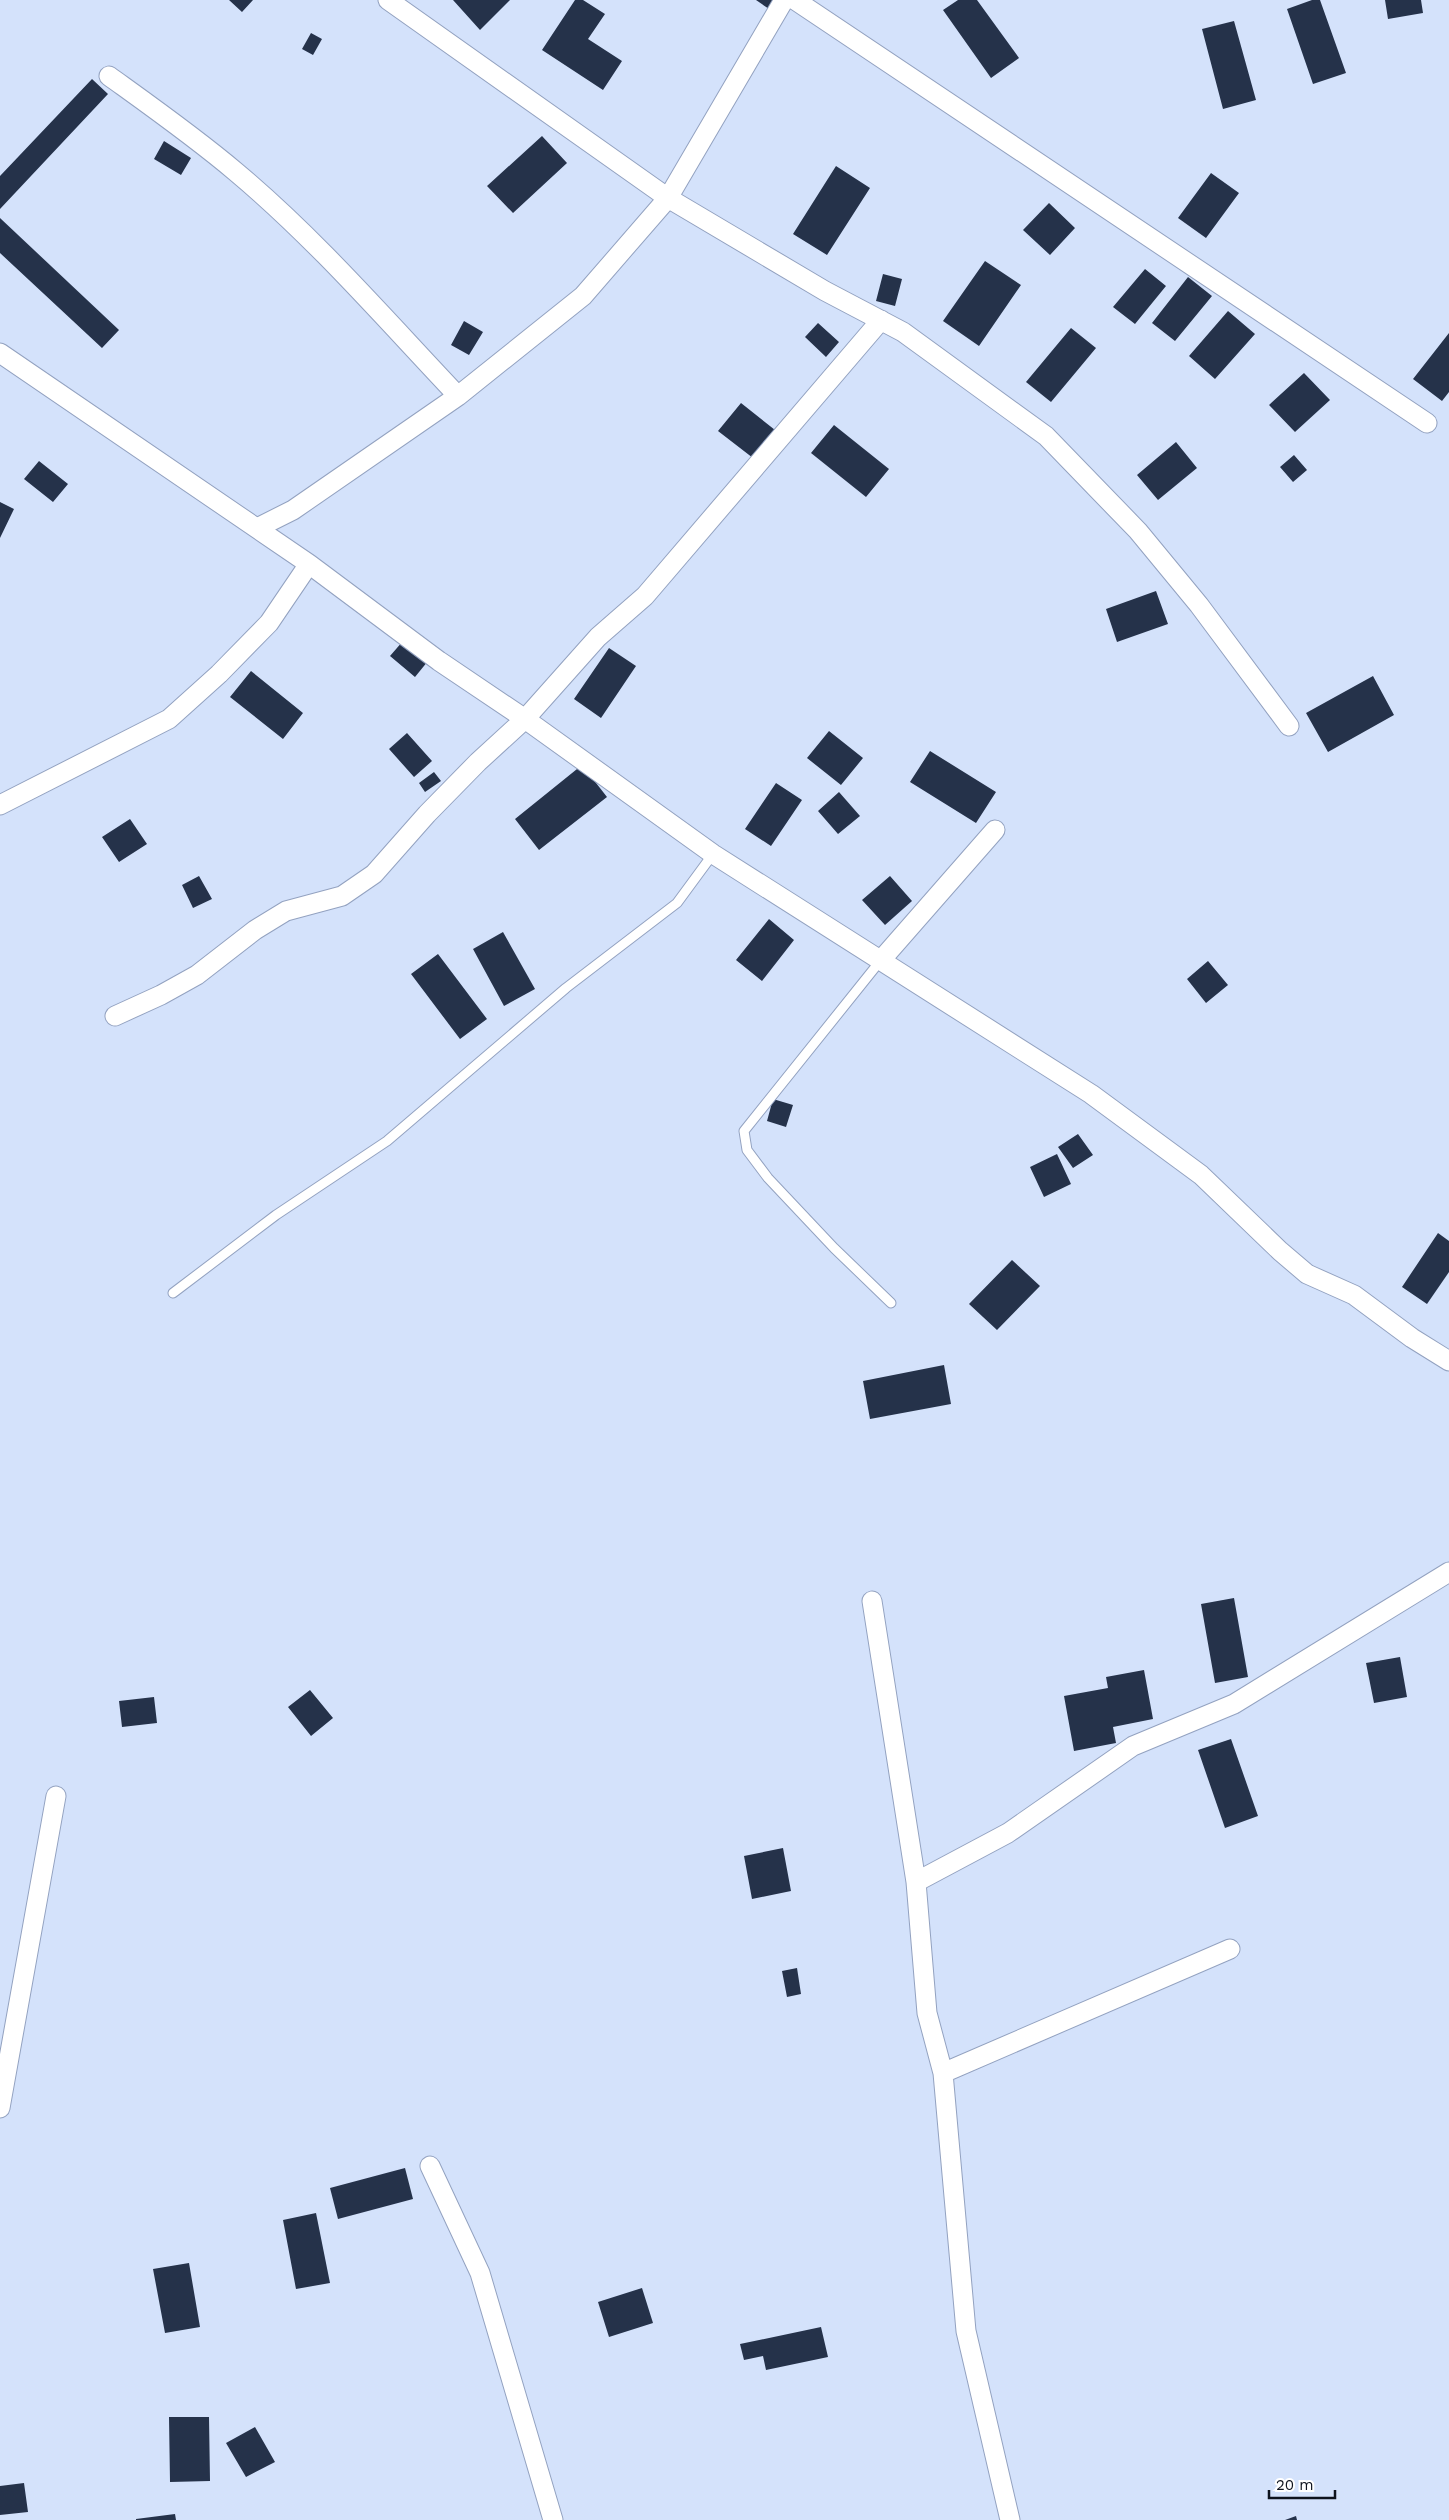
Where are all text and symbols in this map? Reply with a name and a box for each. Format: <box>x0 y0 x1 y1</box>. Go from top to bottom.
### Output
scale bar <box>1269 2468 1335 2500</box>
text: 20 m <box>1276 2476 1314 2494</box>

